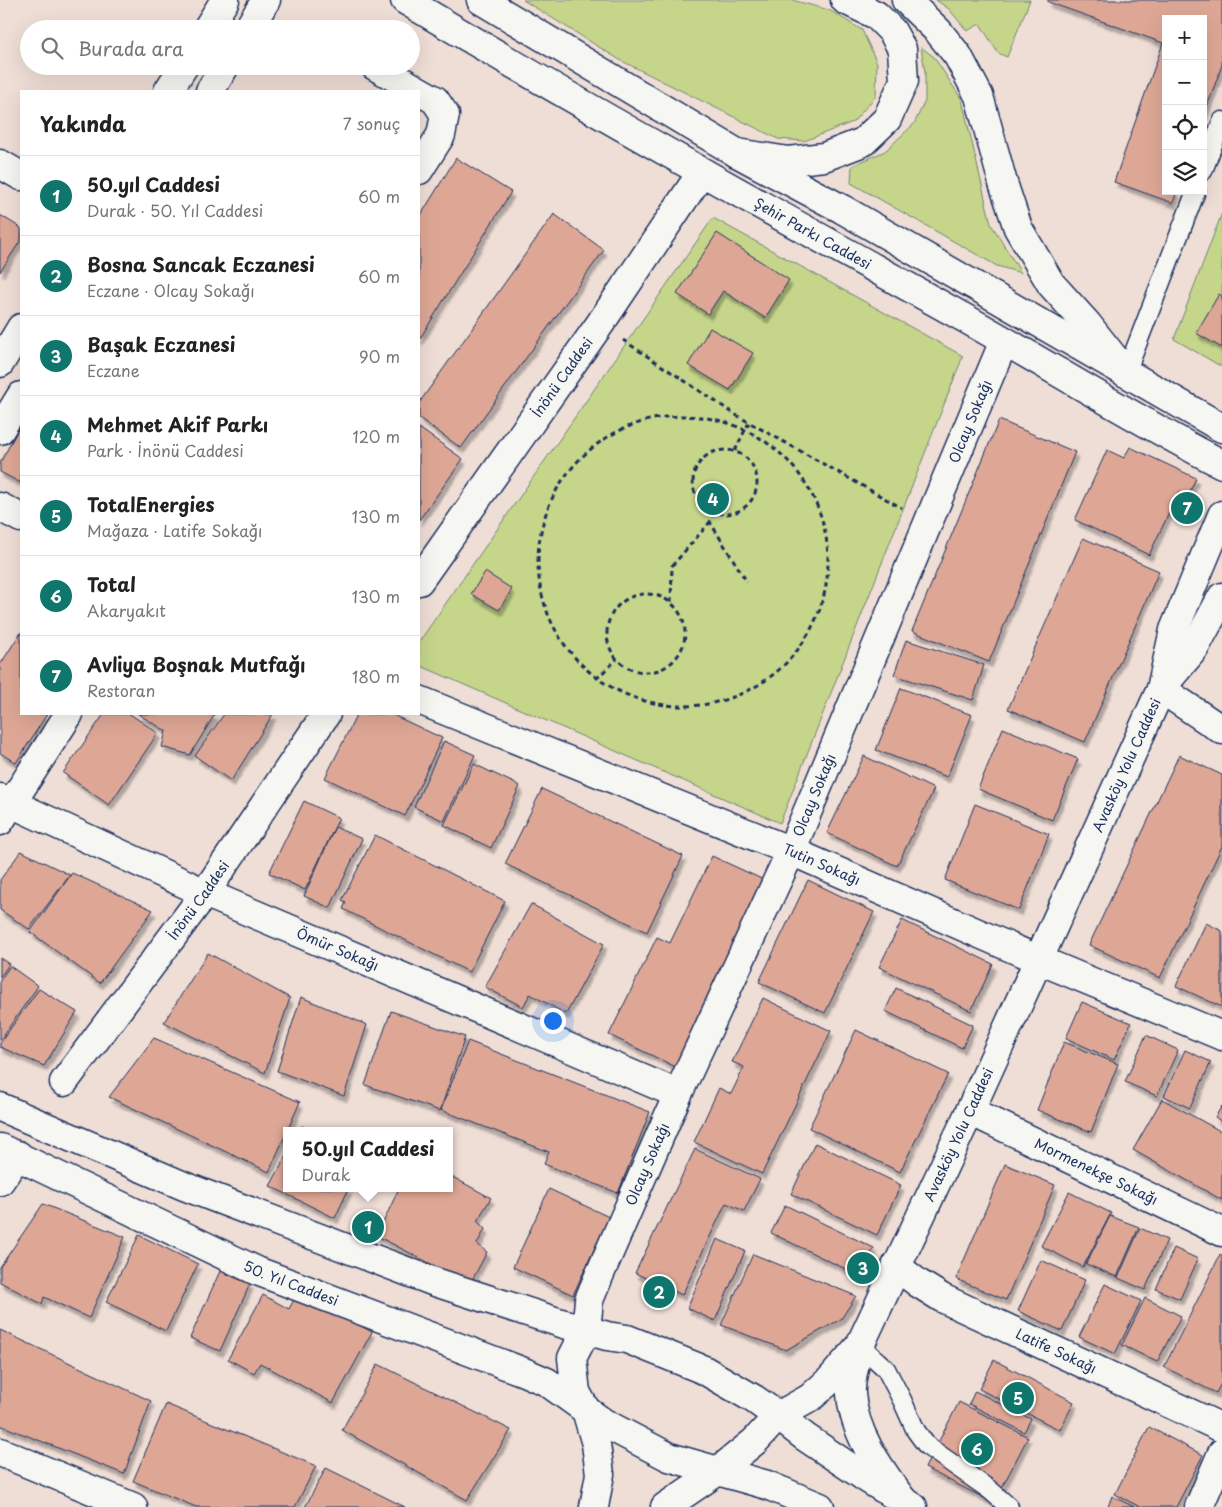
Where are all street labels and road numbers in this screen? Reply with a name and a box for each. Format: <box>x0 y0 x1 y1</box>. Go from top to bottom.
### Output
street label: Şehir Parkı Caddesi <box>751 192 875 274</box>
street label: İnönü Caddesi <box>526 333 597 421</box>
street label: Olcay Sokağı <box>943 377 997 466</box>
street label: Avasköy Yolu Caddesi <box>1087 695 1166 835</box>
street label: Olcay Sokağı <box>787 750 841 840</box>
street label: Tutin Sokağı <box>780 838 864 890</box>
street label: İnönü Caddesi <box>162 856 234 944</box>
street label: Ömür Sokağı <box>293 922 382 976</box>
street label: Avasköy Yolu Caddesi <box>918 1064 998 1205</box>
street label: Olcay Sokağı <box>620 1119 674 1209</box>
street label: Mormenekşe Sokağı <box>1031 1132 1162 1210</box>
street label: 50. Yıl Caddesi <box>240 1255 341 1311</box>
street label: Latife Sokağı <box>1012 1323 1100 1378</box>

